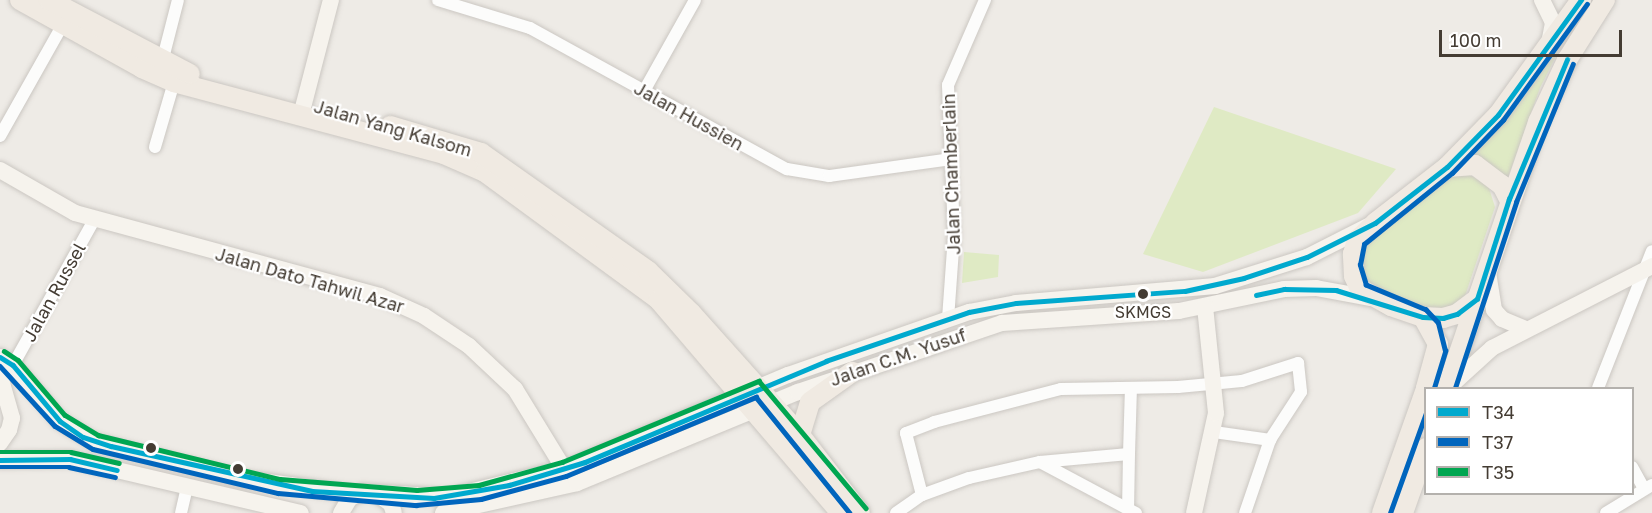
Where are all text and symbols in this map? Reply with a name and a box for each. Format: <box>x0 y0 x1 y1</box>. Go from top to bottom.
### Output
scale bar <box>1442 18 1625 56</box>
text: 100 m <box>1450 29 1501 51</box>
street label: Jalan Hussien <box>631 77 747 155</box>
street label: Jalan Chamberlain <box>937 93 965 255</box>
street label: Jalan Yang Kalsom <box>312 95 474 161</box>
street label: Jalan Russel <box>18 239 90 345</box>
street label: Jalan Dato Tahwil Azar <box>213 243 407 317</box>
marker: SKMGS <box>1137 288 1149 300</box>
place label: SKMGS <box>1115 302 1171 322</box>
street label: Jalan C.M. Yusuf <box>827 324 969 390</box>
legend <box>1424 387 1634 495</box>
text: T34 <box>1482 401 1515 423</box>
text: T37 <box>1482 431 1513 453</box>
unlabelled marker <box>145 442 157 454</box>
text: T35 <box>1482 461 1514 483</box>
unlabelled marker <box>232 463 244 475</box>

